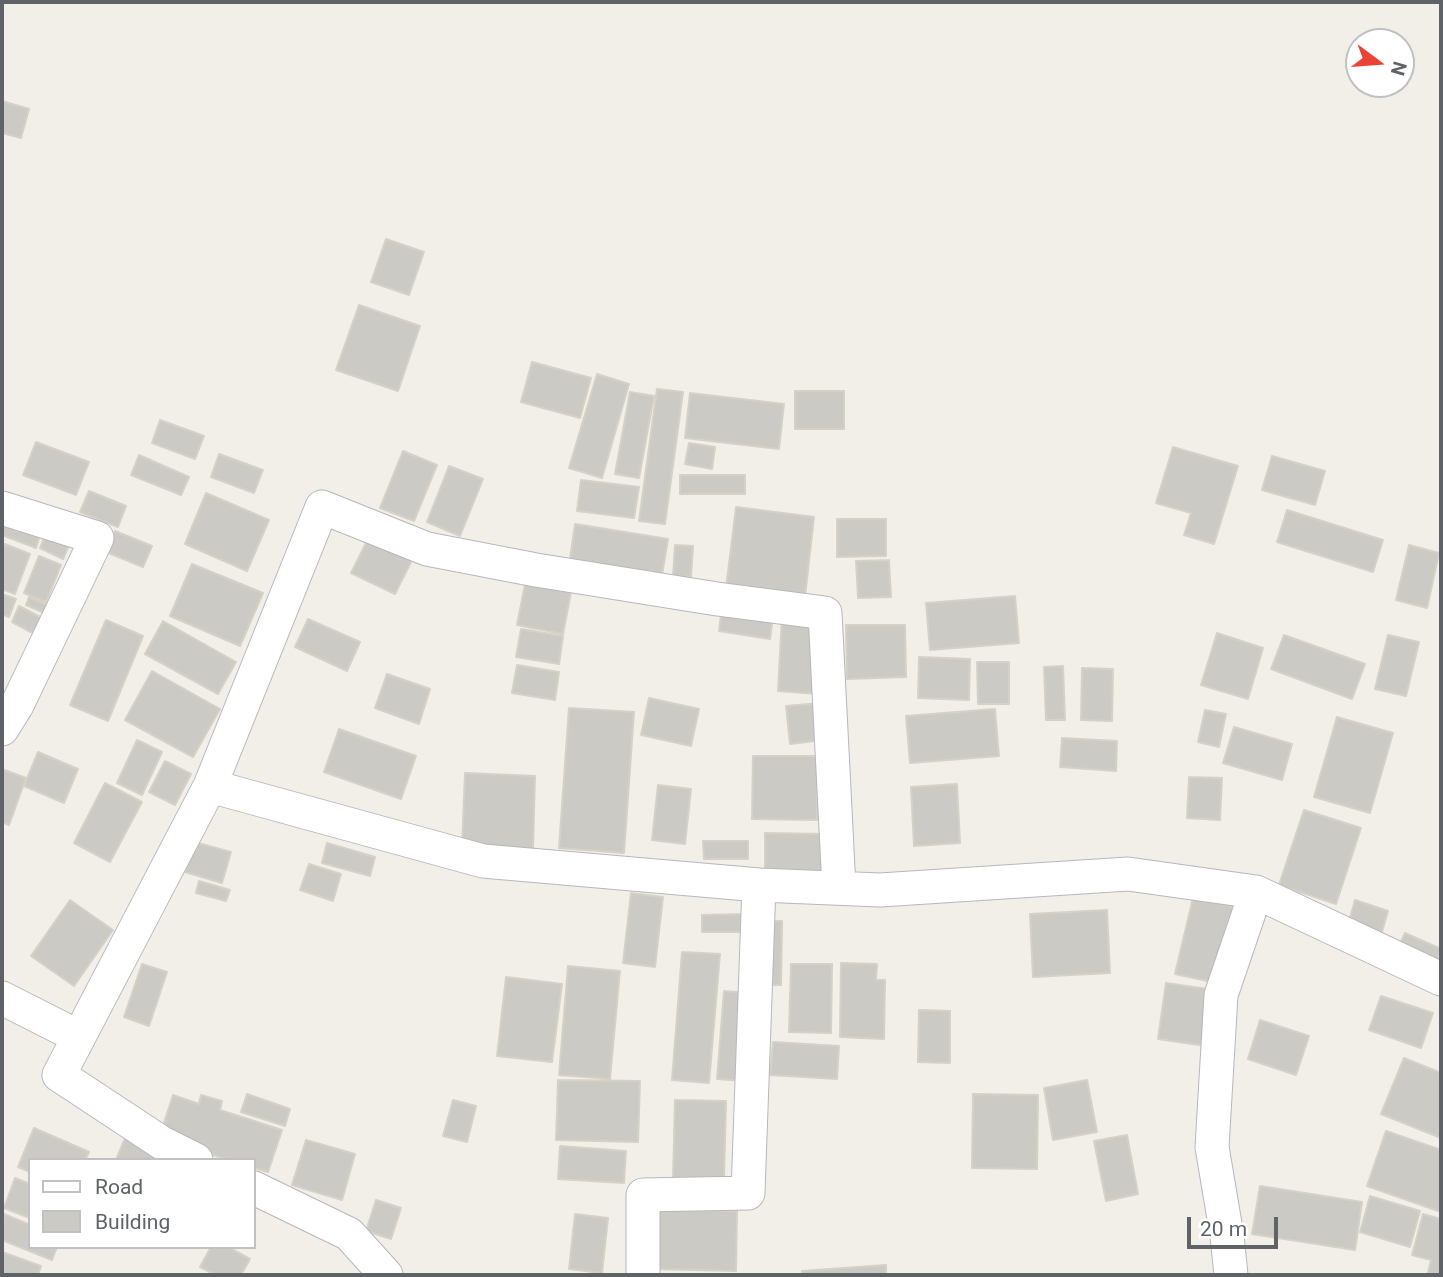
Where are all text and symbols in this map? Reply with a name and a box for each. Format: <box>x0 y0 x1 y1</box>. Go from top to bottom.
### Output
north arrow <box>1345 28 1415 98</box>
text: N <box>1386 59 1412 78</box>
legend <box>28 1158 256 1249</box>
text: Road <box>95 1175 143 1199</box>
scale bar <box>1191 1204 1282 1248</box>
text: Building <box>95 1210 170 1234</box>
text: 20 m <box>1200 1217 1247 1241</box>

